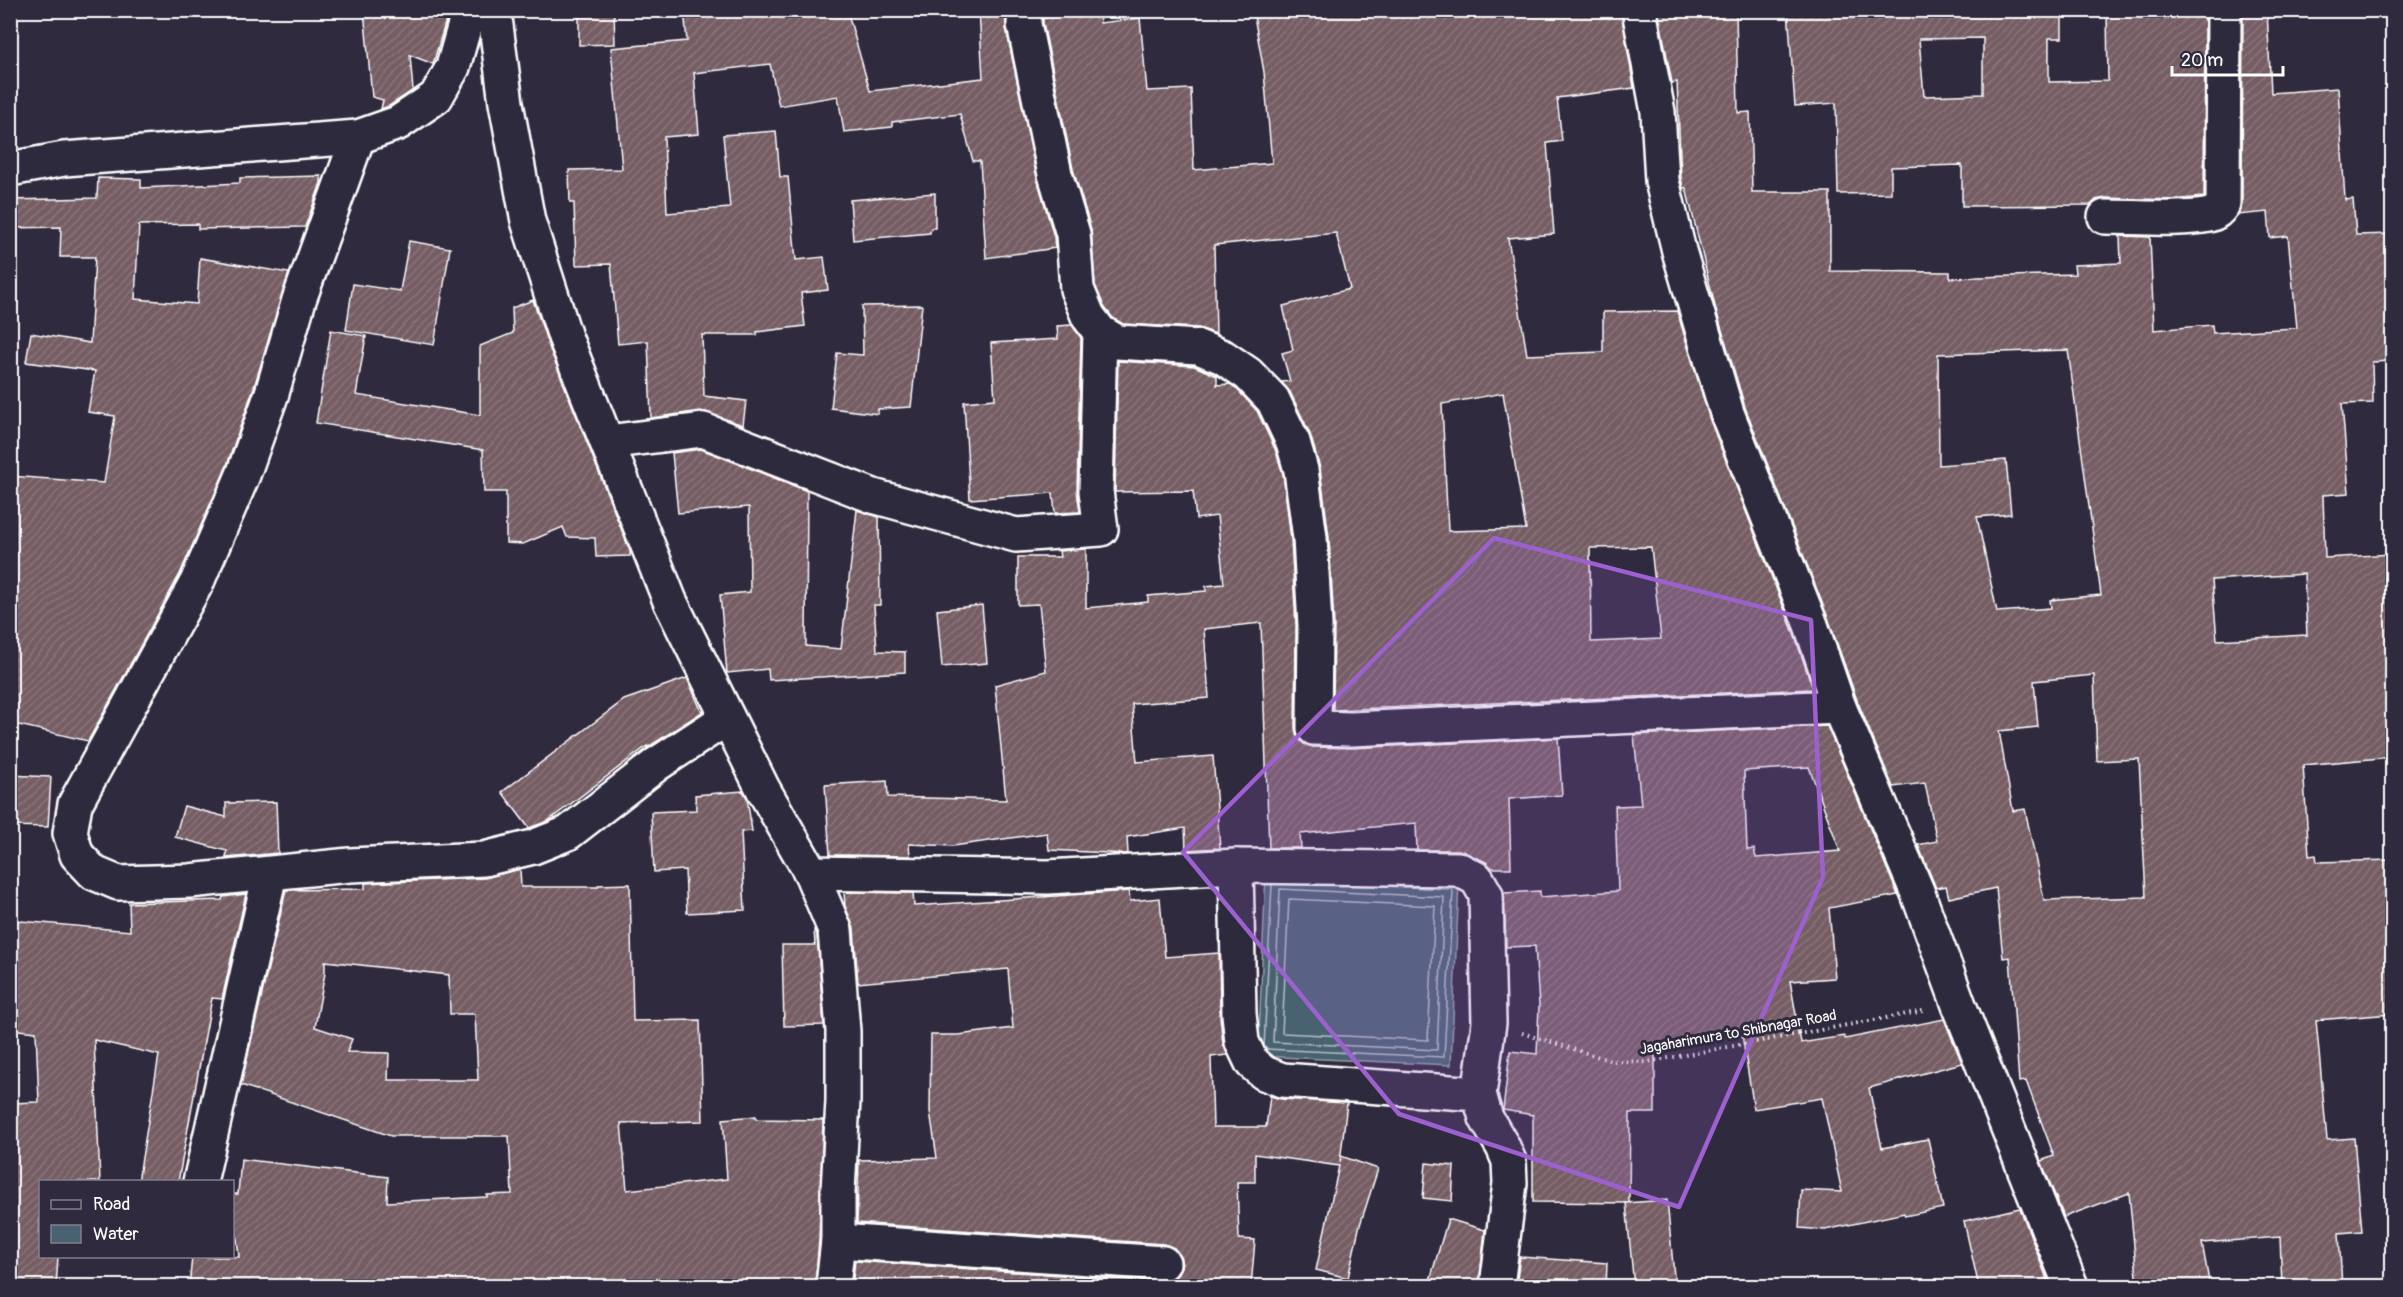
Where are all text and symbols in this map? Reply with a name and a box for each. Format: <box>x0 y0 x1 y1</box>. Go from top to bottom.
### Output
scale bar <box>2172 39 2283 77</box>
text: 20 m <box>2181 49 2223 72</box>
street label: Jagaharimura to Shibnagar Road <box>1638 1006 1838 1059</box>
legend <box>39 1180 234 1258</box>
text: Road <box>93 1193 130 1216</box>
text: Water <box>93 1223 139 1246</box>

